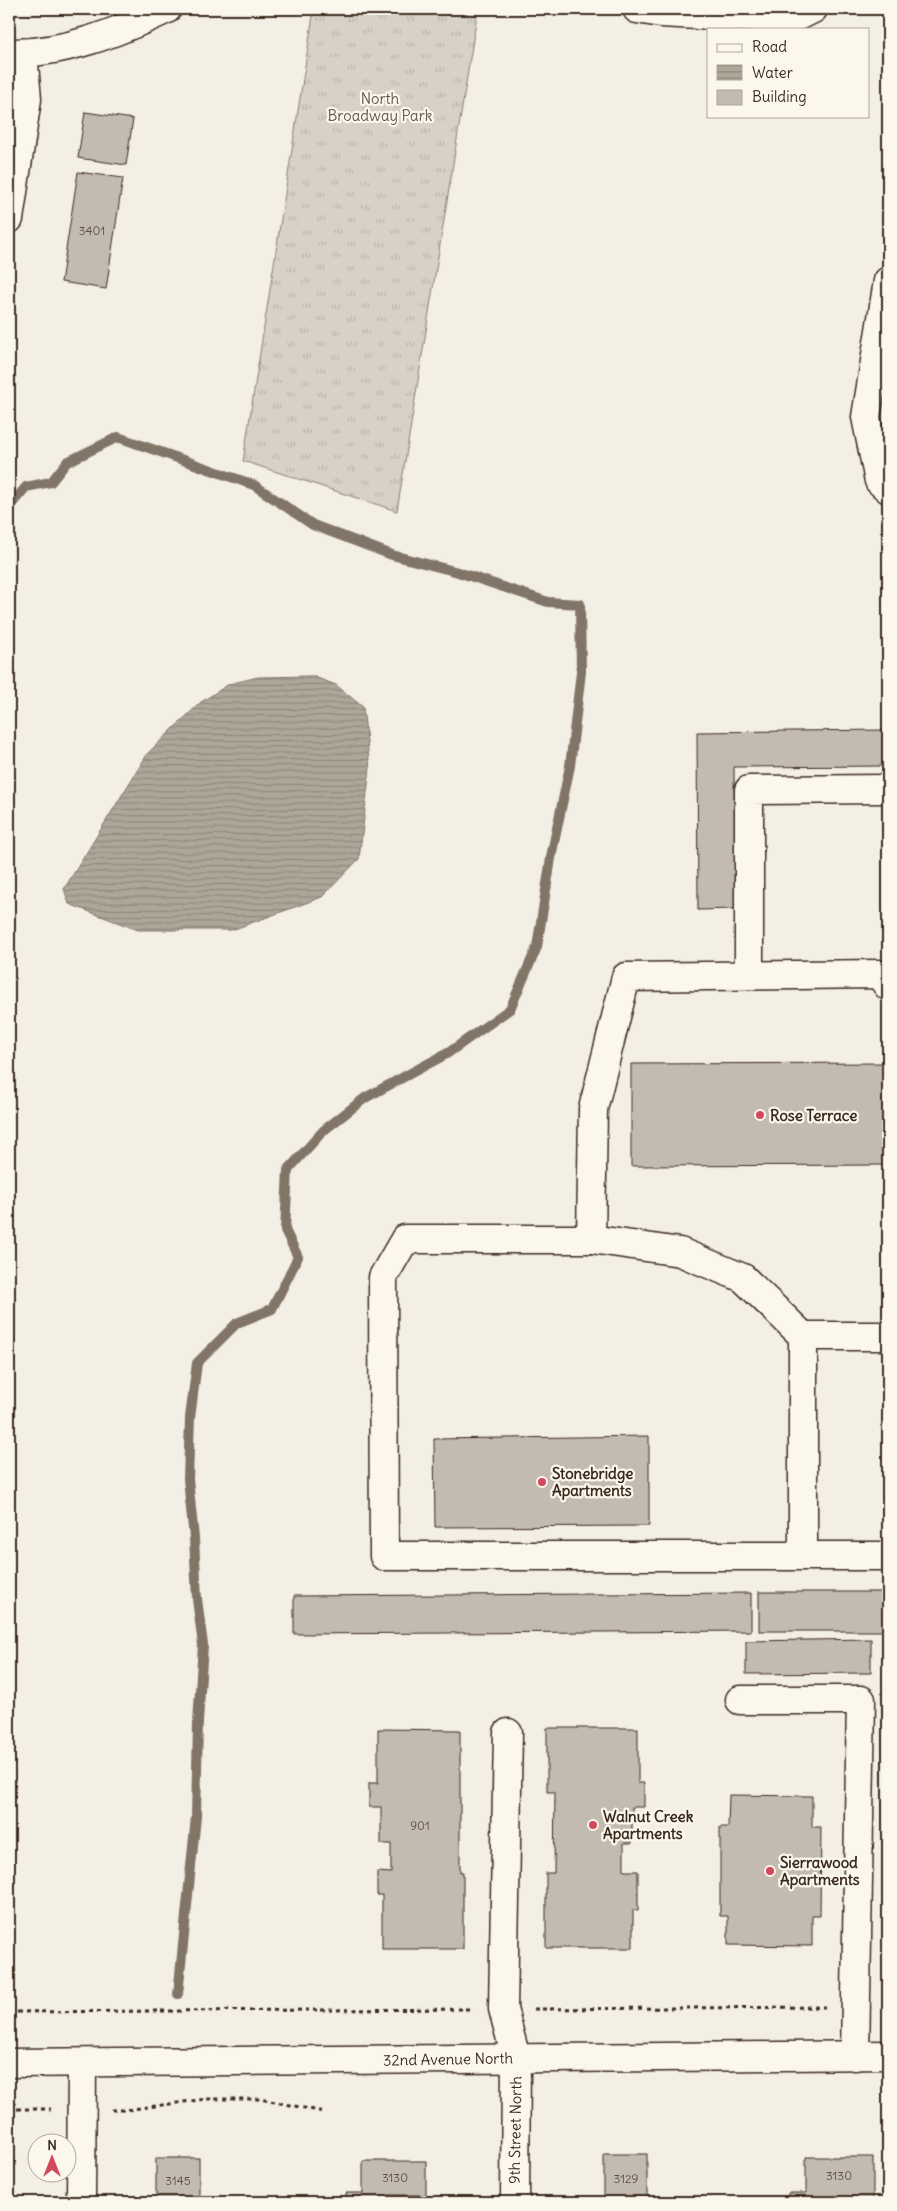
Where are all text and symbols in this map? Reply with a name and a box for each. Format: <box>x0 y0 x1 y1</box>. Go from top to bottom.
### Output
legend <box>707 28 870 118</box>
text: Road <box>752 37 787 56</box>
text: Water <box>752 63 793 82</box>
text: Building <box>752 87 807 106</box>
park label: North Broadway Park <box>328 89 433 125</box>
house number: 3401 <box>79 223 105 238</box>
place label: Rose Terrace <box>770 1106 857 1125</box>
marker: Rose Terrace <box>754 1109 766 1121</box>
place label: Stonebridge Apartments <box>552 1464 633 1501</box>
marker: Stonebridge Apartments <box>536 1476 548 1488</box>
place label: Walnut Creek Apartments <box>603 1807 694 1844</box>
house number: 901 <box>410 1818 430 1833</box>
marker: Walnut Creek Apartments <box>587 1819 599 1831</box>
place label: Sierrawood Apartments <box>780 1853 860 1890</box>
marker: Sierrawood Apartments <box>764 1865 776 1877</box>
street label: 32nd Avenue North <box>383 2048 514 2070</box>
street label: 9th Street North <box>505 2076 525 2184</box>
north arrow <box>28 2134 78 2184</box>
text: N <box>47 2136 57 2154</box>
house number: 3130 <box>826 2168 852 2183</box>
house number: 3130 <box>382 2170 408 2185</box>
house number: 3129 <box>614 2171 639 2186</box>
house number: 3145 <box>165 2173 191 2188</box>

